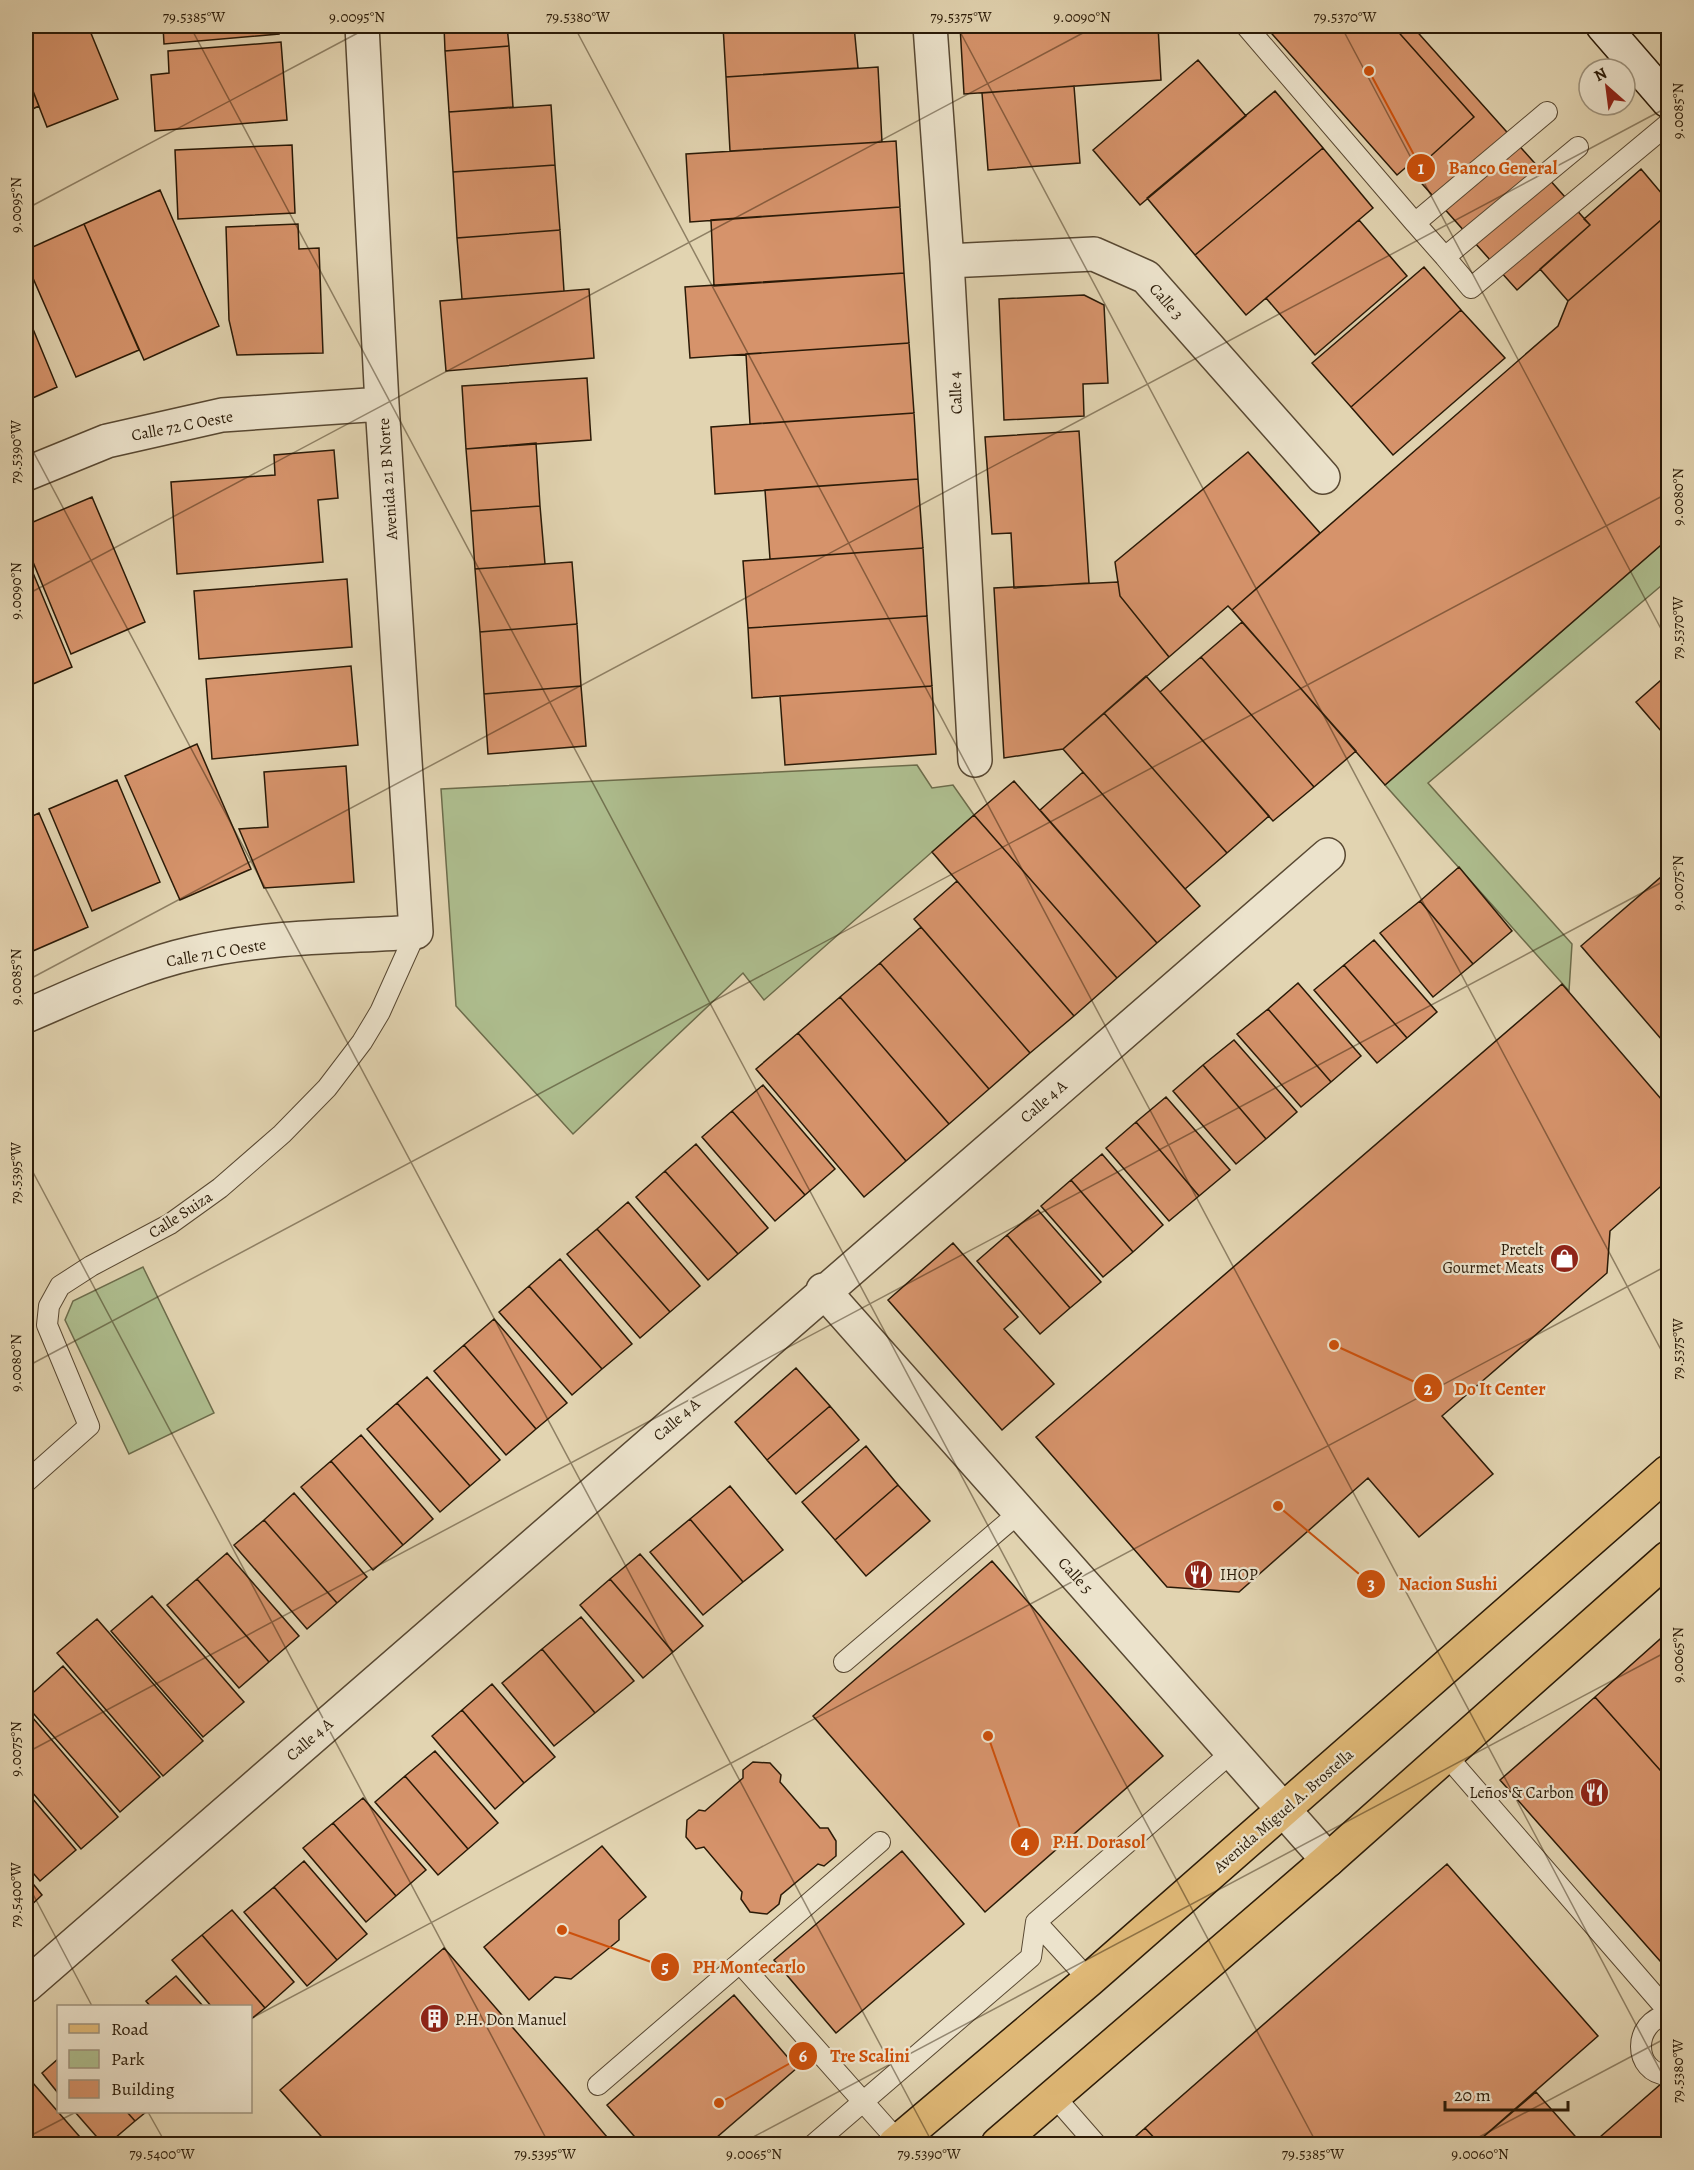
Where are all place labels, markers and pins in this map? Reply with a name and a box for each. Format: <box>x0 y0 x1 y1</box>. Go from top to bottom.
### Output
callout: Banco General <box>1406 150 1569 186</box>
place label: Pretelt Gourmet Meats <box>1442 1239 1544 1279</box>
shop icon: Pretelt Gourmet Meats <box>1549 1242 1581 1274</box>
callout: Do It Center <box>1413 1370 1558 1406</box>
restaurant icon: IHOP <box>1183 1558 1215 1590</box>
place label: IHOP <box>1220 1564 1258 1586</box>
callout: Nacion Sushi <box>1356 1566 1509 1602</box>
restaurant icon: Leños & Carbon <box>1579 1776 1611 1808</box>
place label: Leños & Carbon <box>1469 1782 1574 1804</box>
callout: P.H. Dorasol <box>1010 1824 1157 1860</box>
callout: PH Montecarlo <box>650 1949 817 1985</box>
building icon: P.H. Don Manuel <box>418 2003 450 2035</box>
place label: P.H. Don Manuel <box>455 2009 567 2031</box>
callout: Tre Scalini <box>788 2038 922 2074</box>

